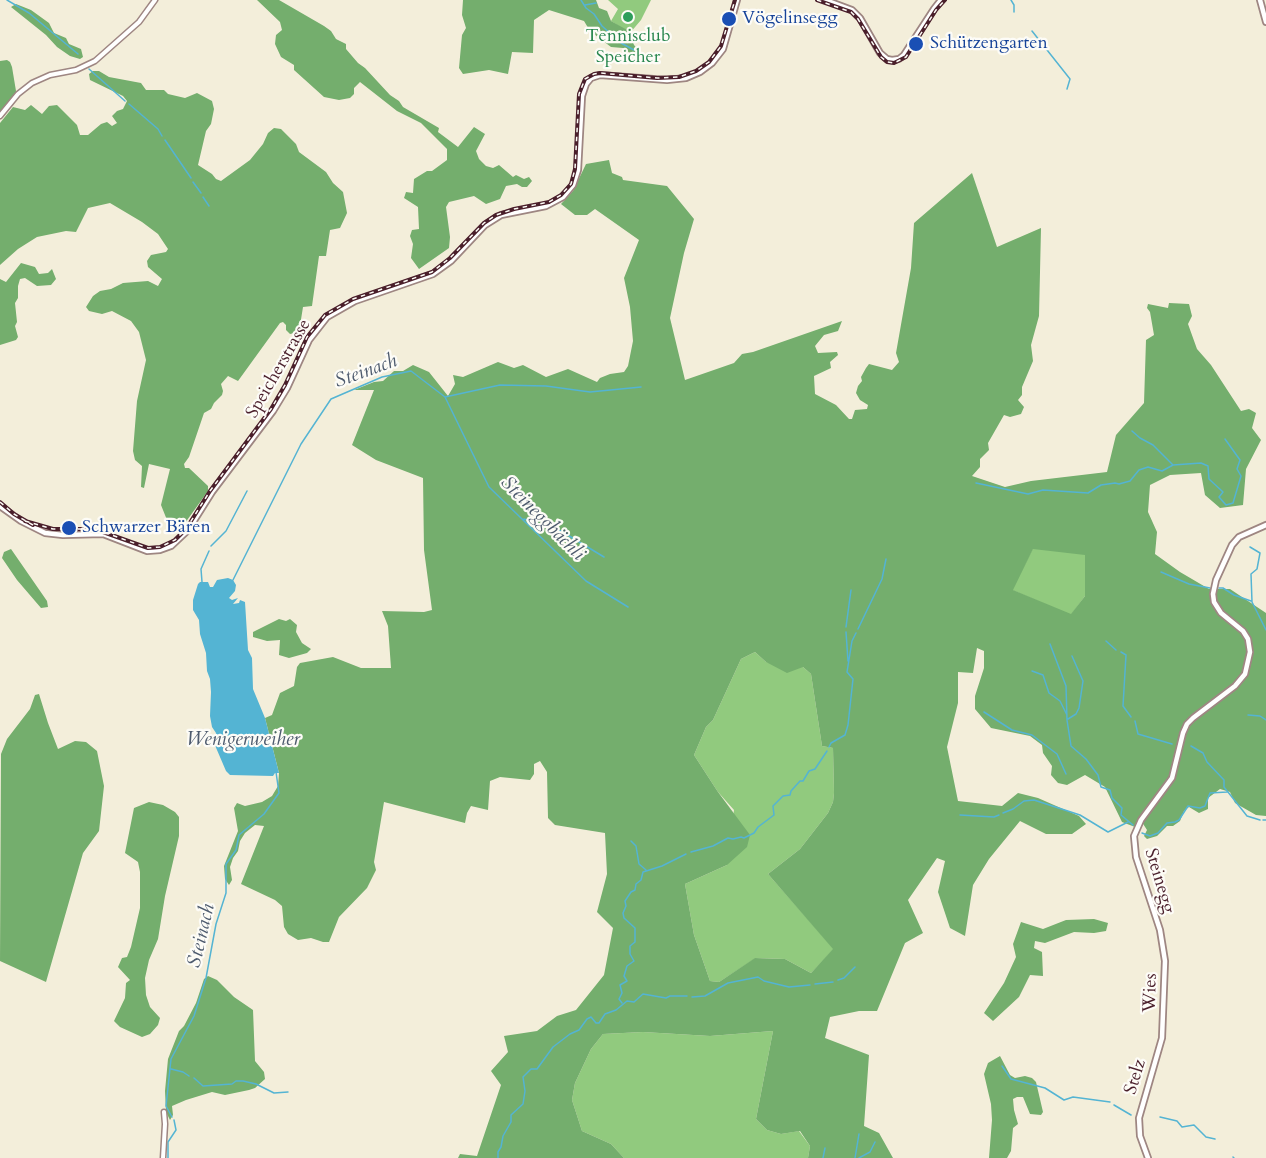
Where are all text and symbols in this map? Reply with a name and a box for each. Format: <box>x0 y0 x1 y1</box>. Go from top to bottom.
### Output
place label: Vögelinsegg <box>742 8 837 30</box>
marker: Tennisclub Speicher <box>621 10 635 24</box>
marker: Vögelinsegg <box>720 10 738 28</box>
place label: Tennisclub Speicher <box>585 26 671 68</box>
place label: Schützengarten <box>930 33 1048 55</box>
marker: Schützengarten <box>907 35 925 53</box>
street label: Speicherstrasse <box>242 316 316 422</box>
water label: Steinach <box>331 350 401 394</box>
water label: Steineggbächli <box>495 472 589 566</box>
place label: Schwarzer Bären <box>82 517 211 539</box>
marker: Schwarzer Bären <box>60 519 78 537</box>
water label: Wenigerweiher <box>186 728 300 752</box>
street label: Steinegg <box>1139 846 1179 916</box>
water label: Steinach <box>183 902 221 970</box>
street label: Wies <box>1140 973 1162 1013</box>
street label: Stelz <box>1120 1057 1152 1097</box>

